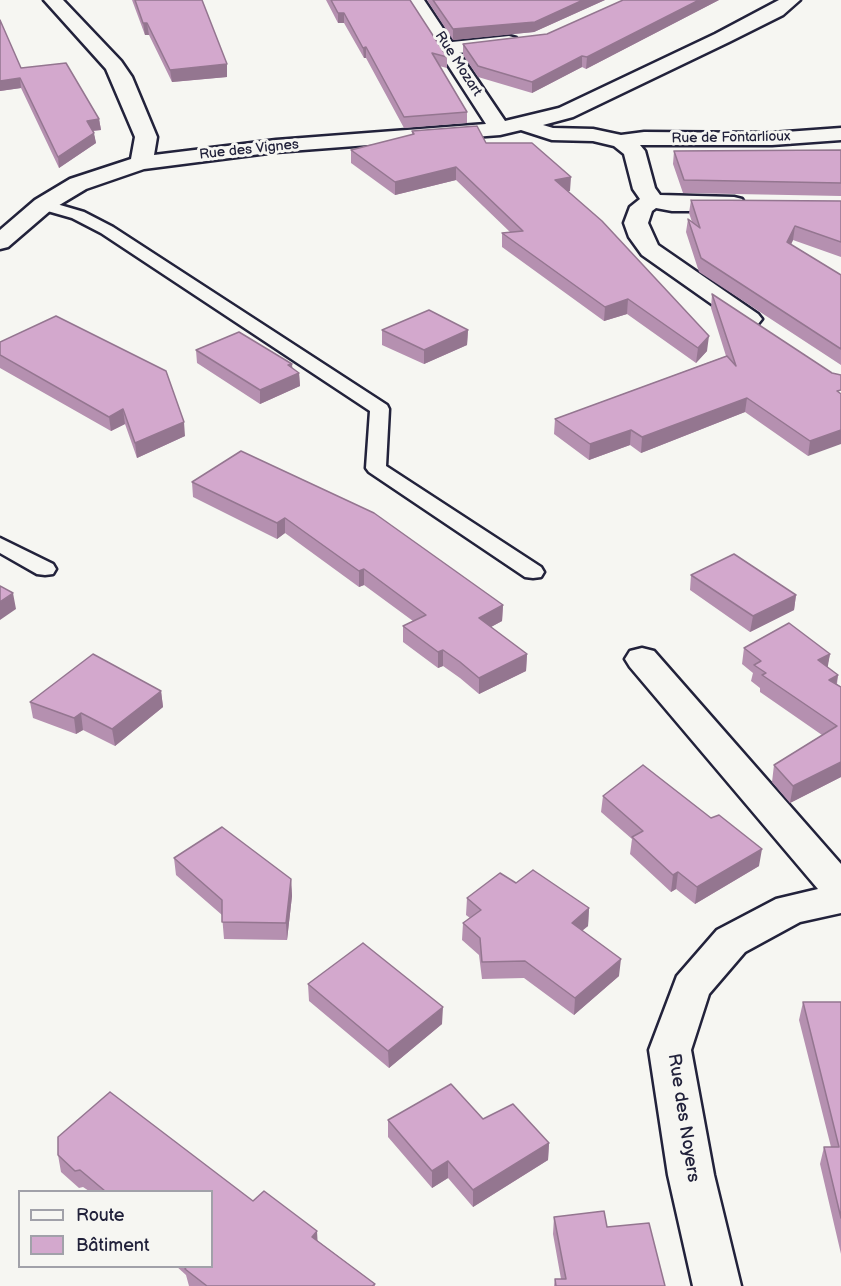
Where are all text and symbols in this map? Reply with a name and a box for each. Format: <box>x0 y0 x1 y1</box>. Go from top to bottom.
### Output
street label: Rue Mozart <box>431 29 485 99</box>
street label: Rue de Fontarlioux <box>671 129 791 147</box>
street label: Rue des Vignes <box>198 136 300 164</box>
street label: Rue des Noyers <box>662 1052 704 1184</box>
legend <box>18 1190 213 1268</box>
text: Route <box>76 1205 125 1226</box>
text: Bâtiment <box>76 1235 150 1256</box>

